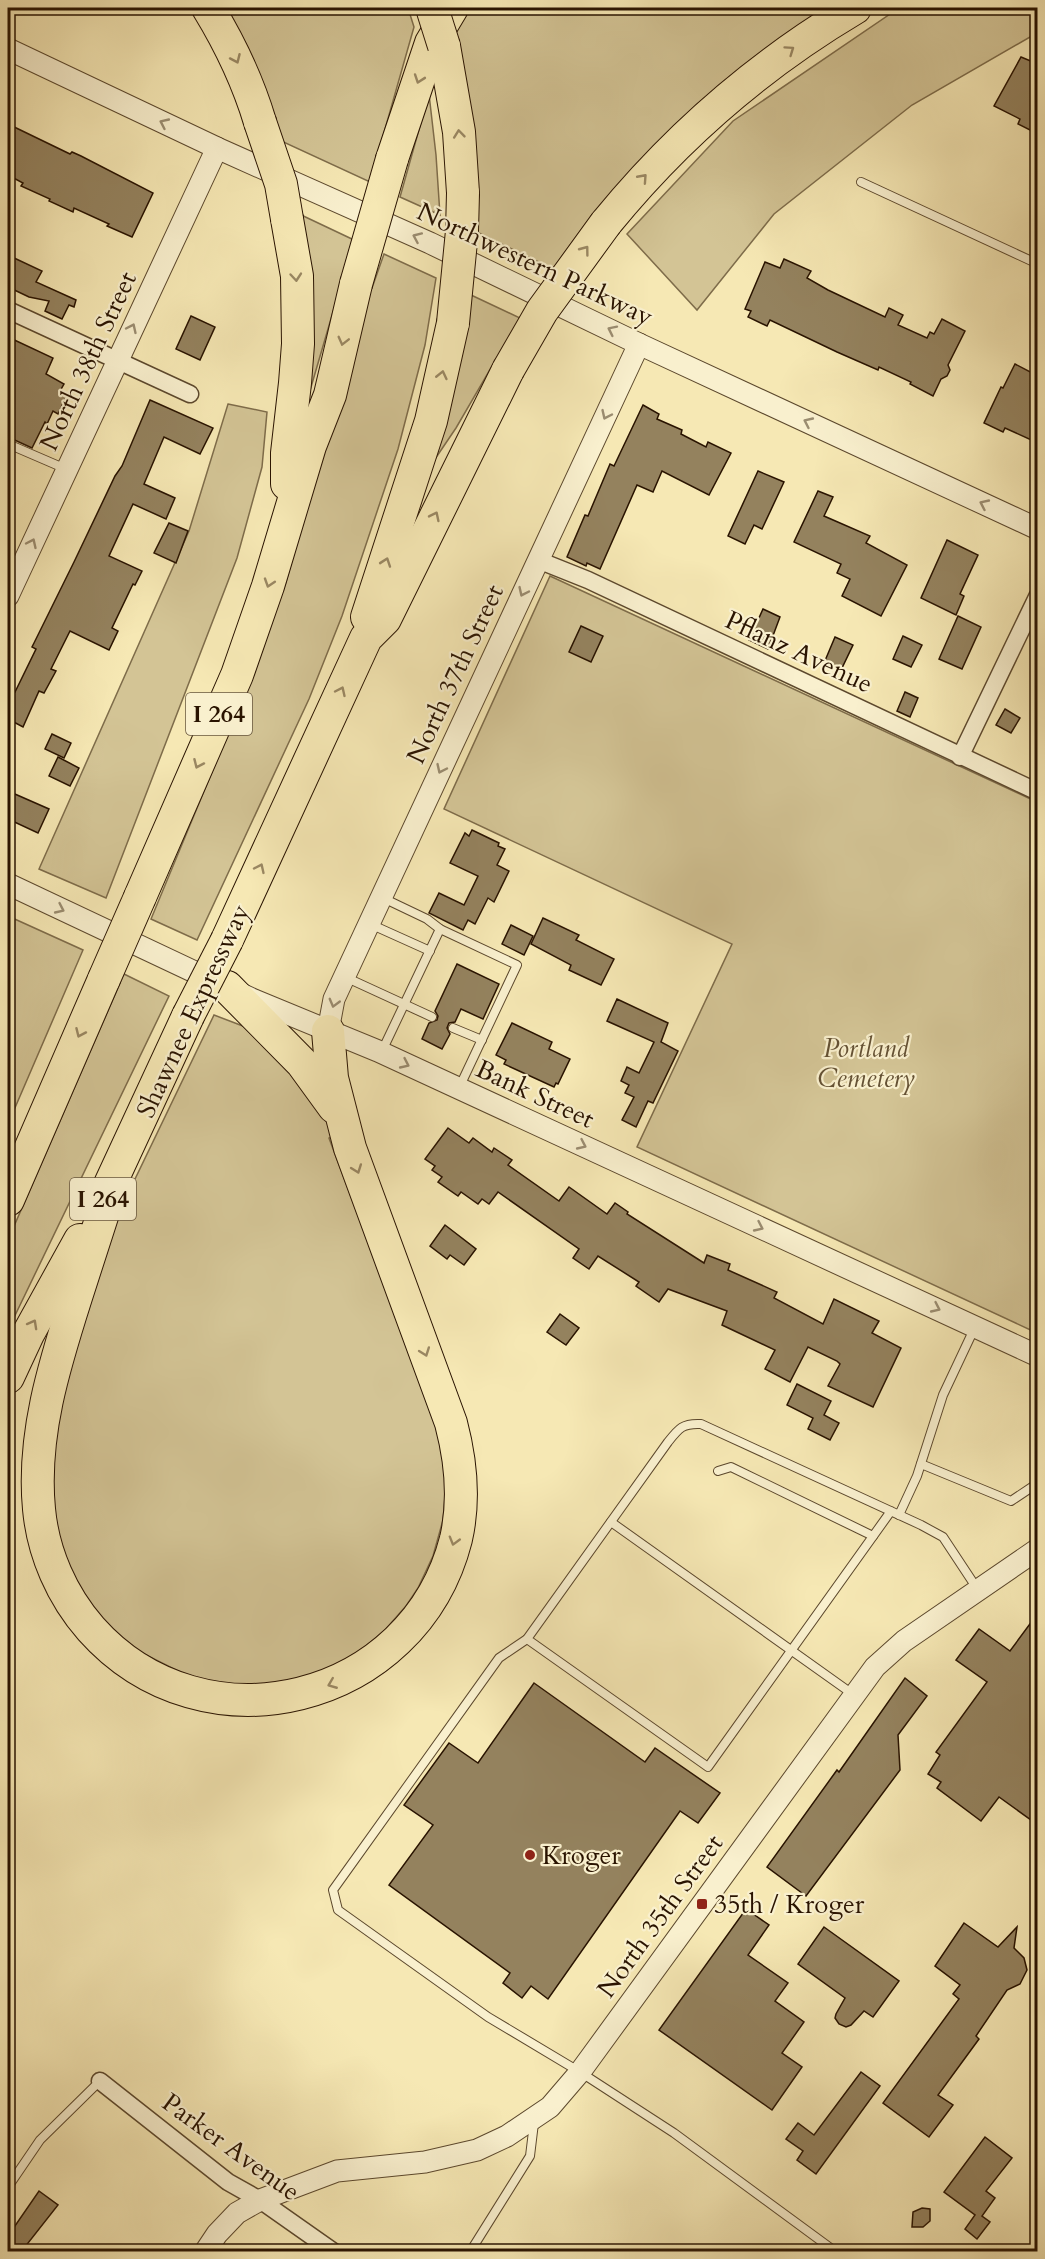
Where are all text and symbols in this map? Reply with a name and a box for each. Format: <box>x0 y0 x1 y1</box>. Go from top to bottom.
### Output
one-way arrow <box>783 46 794 57</box>
one-way arrow <box>228 53 240 64</box>
one-way arrow <box>413 73 426 84</box>
one-way arrow <box>159 118 170 130</box>
one-way arrow <box>453 130 466 139</box>
one-way arrow <box>636 175 647 185</box>
street label: Northwestern Parkway <box>411 194 659 334</box>
one-way arrow <box>413 233 424 245</box>
one-way arrow <box>577 246 588 257</box>
street label: North 38th Street <box>31 266 145 456</box>
one-way arrow <box>289 272 302 281</box>
one-way arrow <box>125 324 137 335</box>
one-way arrow <box>608 326 619 338</box>
one-way arrow <box>337 335 350 345</box>
one-way arrow <box>434 371 447 381</box>
one-way arrow <box>601 409 613 420</box>
one-way arrow <box>803 417 814 429</box>
one-way arrow <box>980 500 991 512</box>
one-way arrow <box>428 511 440 522</box>
one-way arrow <box>25 539 37 550</box>
one-way arrow <box>378 557 391 568</box>
one-way arrow <box>264 577 276 588</box>
street label: North 37th Street <box>398 579 512 769</box>
one-way arrow <box>518 586 530 597</box>
street label: Pflanz Avenue <box>719 603 879 701</box>
one-way arrow <box>334 686 346 697</box>
road number: I 264 <box>186 693 252 735</box>
one-way arrow <box>193 758 205 769</box>
one-way arrow <box>436 762 448 773</box>
one-way arrow <box>252 864 264 875</box>
street label: Shawnee Expressway <box>128 898 258 1124</box>
one-way arrow <box>54 901 65 913</box>
one-way arrow <box>329 998 341 1008</box>
one-way arrow <box>76 1026 88 1037</box>
park label: Portland Cemetery <box>817 1031 915 1096</box>
street label: Bank Street <box>470 1051 600 1137</box>
one-way arrow <box>399 1056 410 1068</box>
one-way arrow <box>576 1138 587 1150</box>
one-way arrow <box>350 1164 363 1174</box>
road number: I 264 <box>70 1178 136 1220</box>
one-way arrow <box>753 1219 764 1231</box>
one-way arrow <box>930 1301 941 1313</box>
one-way arrow <box>26 1320 38 1330</box>
one-way arrow <box>417 1347 430 1357</box>
one-way arrow <box>449 1535 461 1546</box>
one-way arrow <box>327 1677 338 1689</box>
street label: North 35th Street <box>589 1827 731 2005</box>
place label: Kroger <box>542 1838 621 1873</box>
marker: Kroger <box>523 1848 537 1862</box>
place label: 35th / Kroger <box>714 1887 865 1922</box>
marker: 35th / Kroger <box>695 1897 709 1911</box>
street label: Parker Avenue <box>155 2085 307 2209</box>

